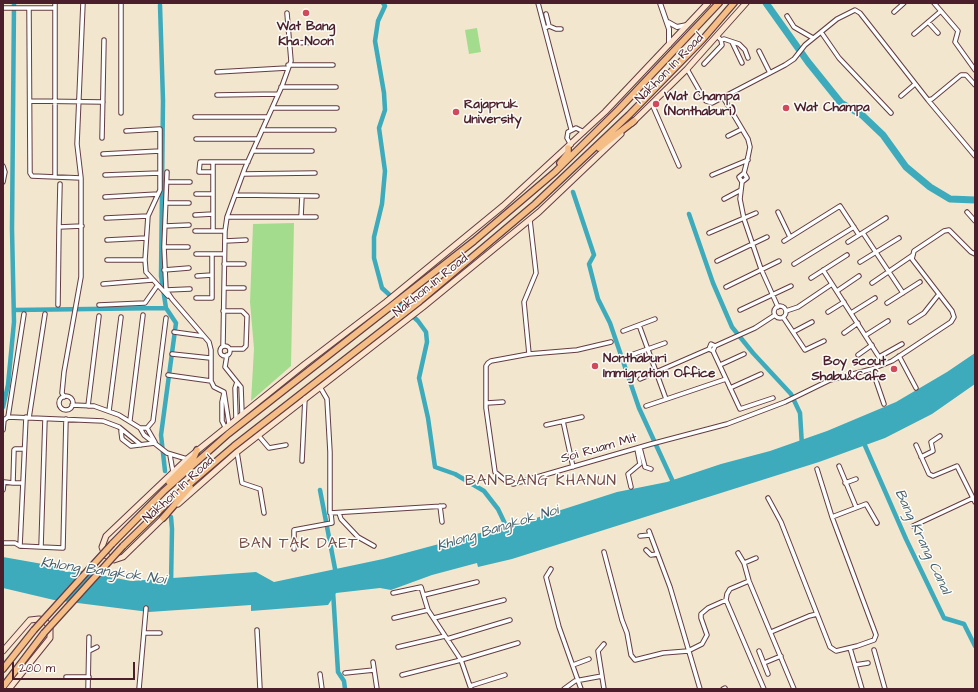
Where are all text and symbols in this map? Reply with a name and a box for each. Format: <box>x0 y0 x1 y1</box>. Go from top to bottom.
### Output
marker: Wat Bang Kha Noon <box>301 8 311 18</box>
place label: Wat Bang Kha Noon <box>277 19 335 50</box>
street label: Nakhon In Road <box>633 31 707 107</box>
place label: Wat Champa (Nonthaburi) <box>664 89 740 120</box>
place label: Rajapruk University <box>464 97 522 128</box>
marker: Wat Champa (Nonthaburi) <box>651 99 661 109</box>
place label: Wat Champa <box>794 100 870 116</box>
marker: Wat Champa <box>781 103 791 113</box>
marker: Rajapruk University <box>451 107 461 117</box>
street label: Nakhon In Road <box>390 251 472 321</box>
place label: Nonthaburi Immigration Office <box>603 351 715 382</box>
place label: Boy scout Shabu&Cafe <box>811 354 886 385</box>
marker: Nonthaburi Immigration Office <box>590 361 600 371</box>
marker: Boy scout Shabu&Cafe <box>889 364 899 374</box>
street label: Soi Ruam Mit <box>559 431 639 467</box>
street label: Nakhon In Road <box>140 453 218 527</box>
district label: BAN BANG KHANUN <box>465 473 617 491</box>
water label: Bang Krang Canal <box>890 487 954 597</box>
water label: Khlong Bangkok Noi <box>435 503 561 555</box>
district label: BAN TAK DAET <box>239 536 359 554</box>
water label: Khlong Bangkok Noi <box>39 555 167 589</box>
scale bar <box>14 654 137 680</box>
text: 200 m <box>19 660 55 677</box>

